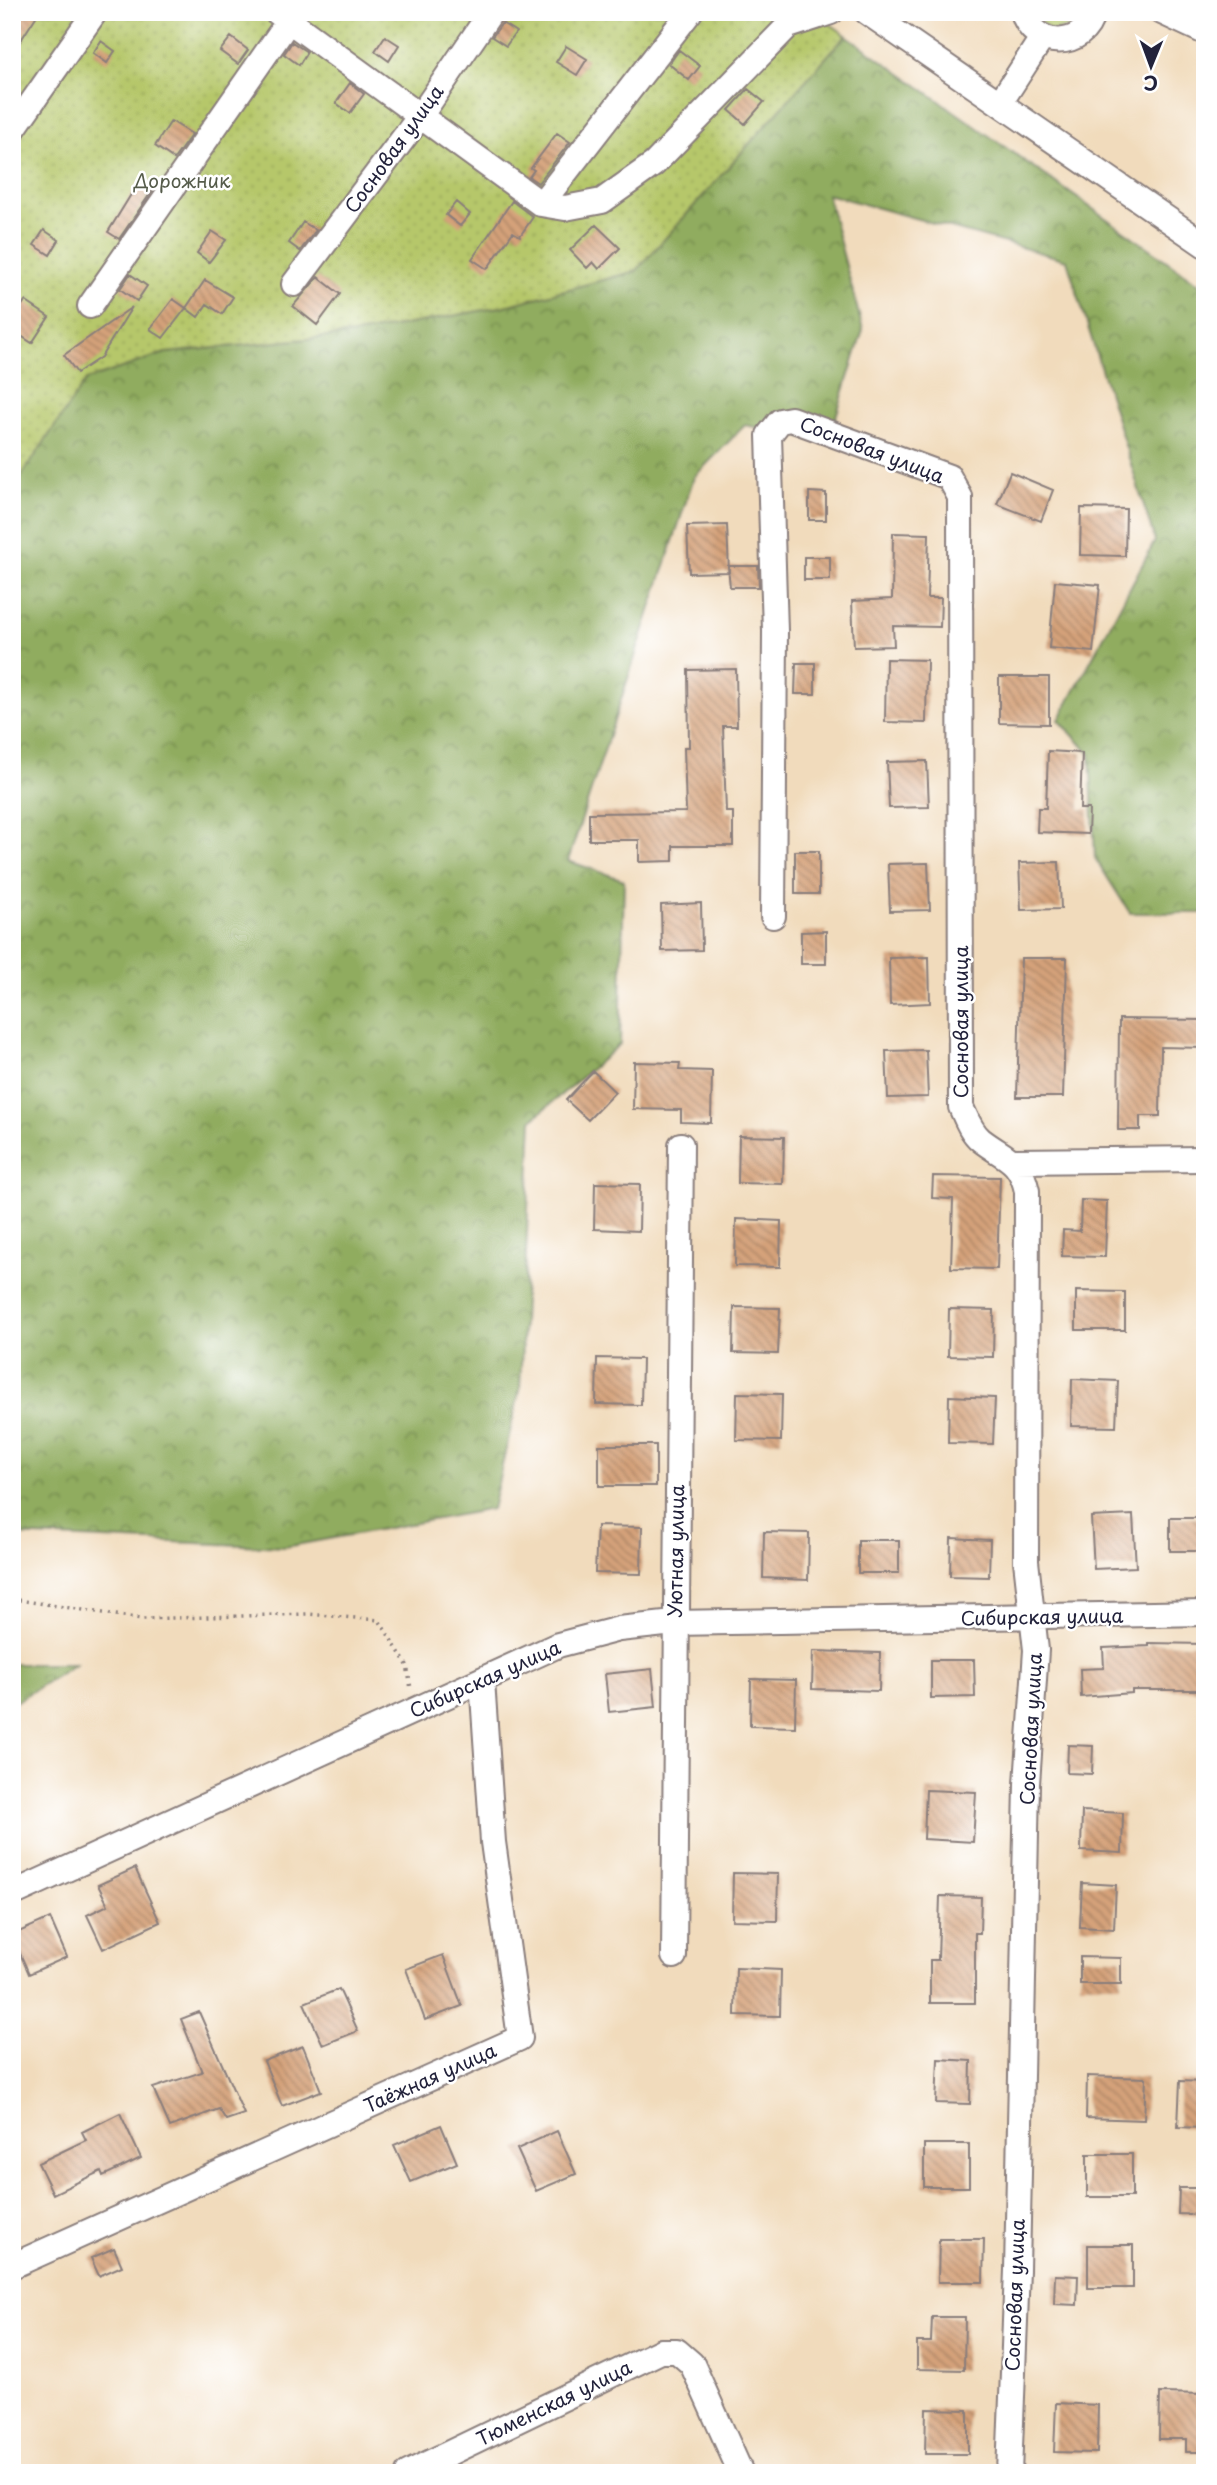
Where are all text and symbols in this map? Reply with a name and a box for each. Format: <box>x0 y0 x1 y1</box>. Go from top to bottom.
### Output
north arrow <box>1116 32 1186 102</box>
text: С <box>1143 70 1158 98</box>
street label: Сосновая улица <box>337 78 449 218</box>
park label: Дорожник <box>133 166 231 194</box>
street label: Сосновая улица <box>796 409 949 490</box>
street label: Сосновая улица <box>946 946 974 1098</box>
street label: Уютная улица <box>660 1484 690 1618</box>
street label: Сибирская улица <box>960 1601 1124 1631</box>
street label: Сибирская улица <box>405 1632 565 1724</box>
street label: Сосновая улица <box>1012 1652 1048 1806</box>
street label: Таёжная улица <box>359 2035 501 2119</box>
street label: Сосновая улица <box>997 2218 1031 2372</box>
street label: Тюменская улица <box>471 2352 636 2452</box>

